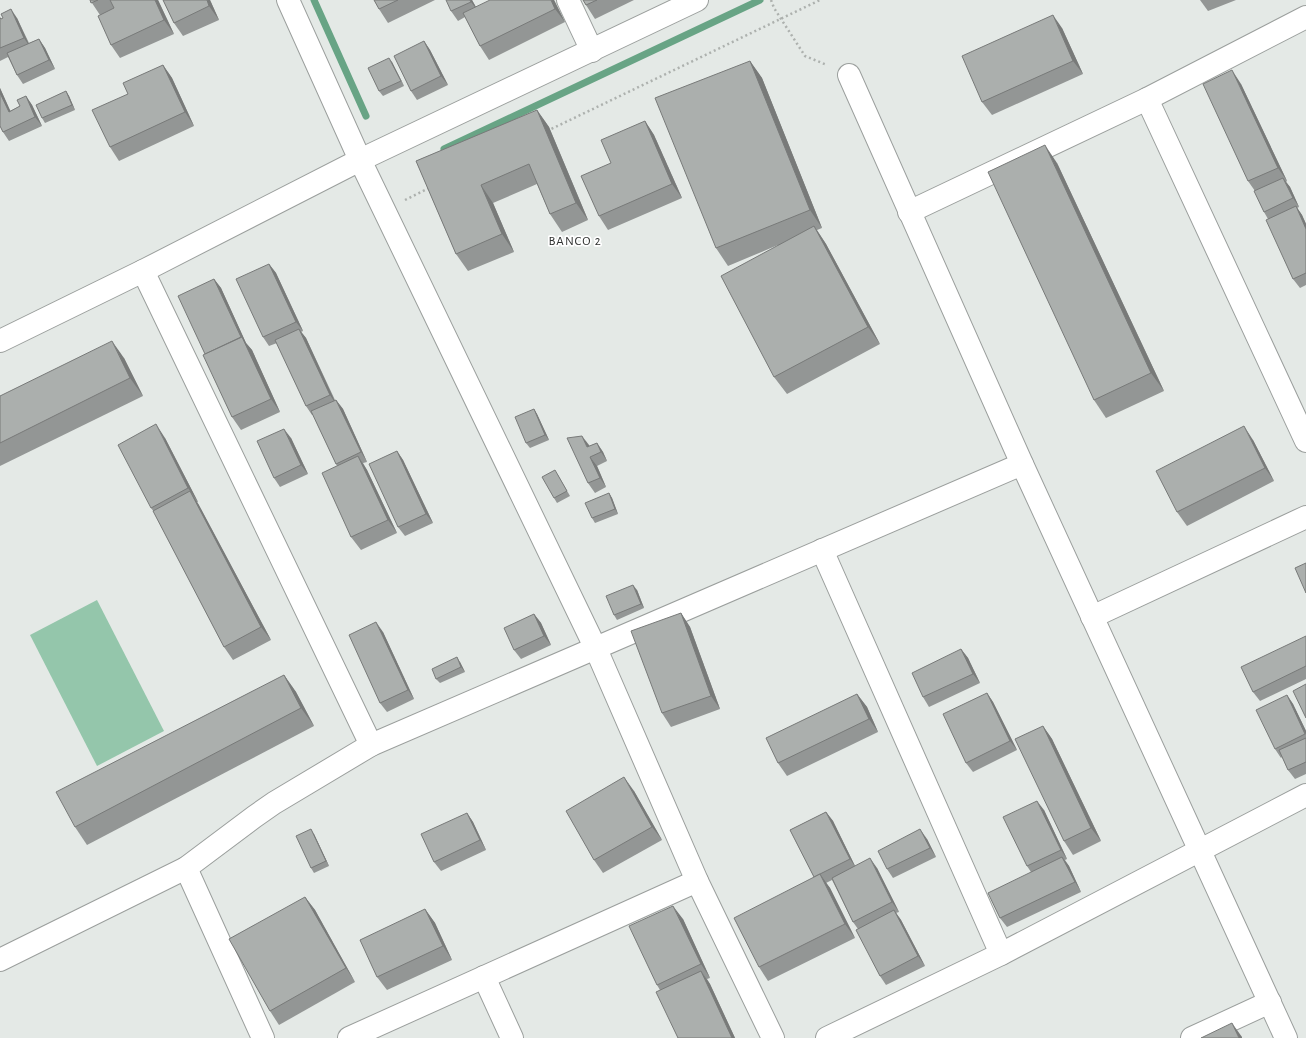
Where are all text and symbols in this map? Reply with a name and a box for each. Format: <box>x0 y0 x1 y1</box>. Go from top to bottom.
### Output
district label: BANCO 2 <box>548 235 602 248</box>

